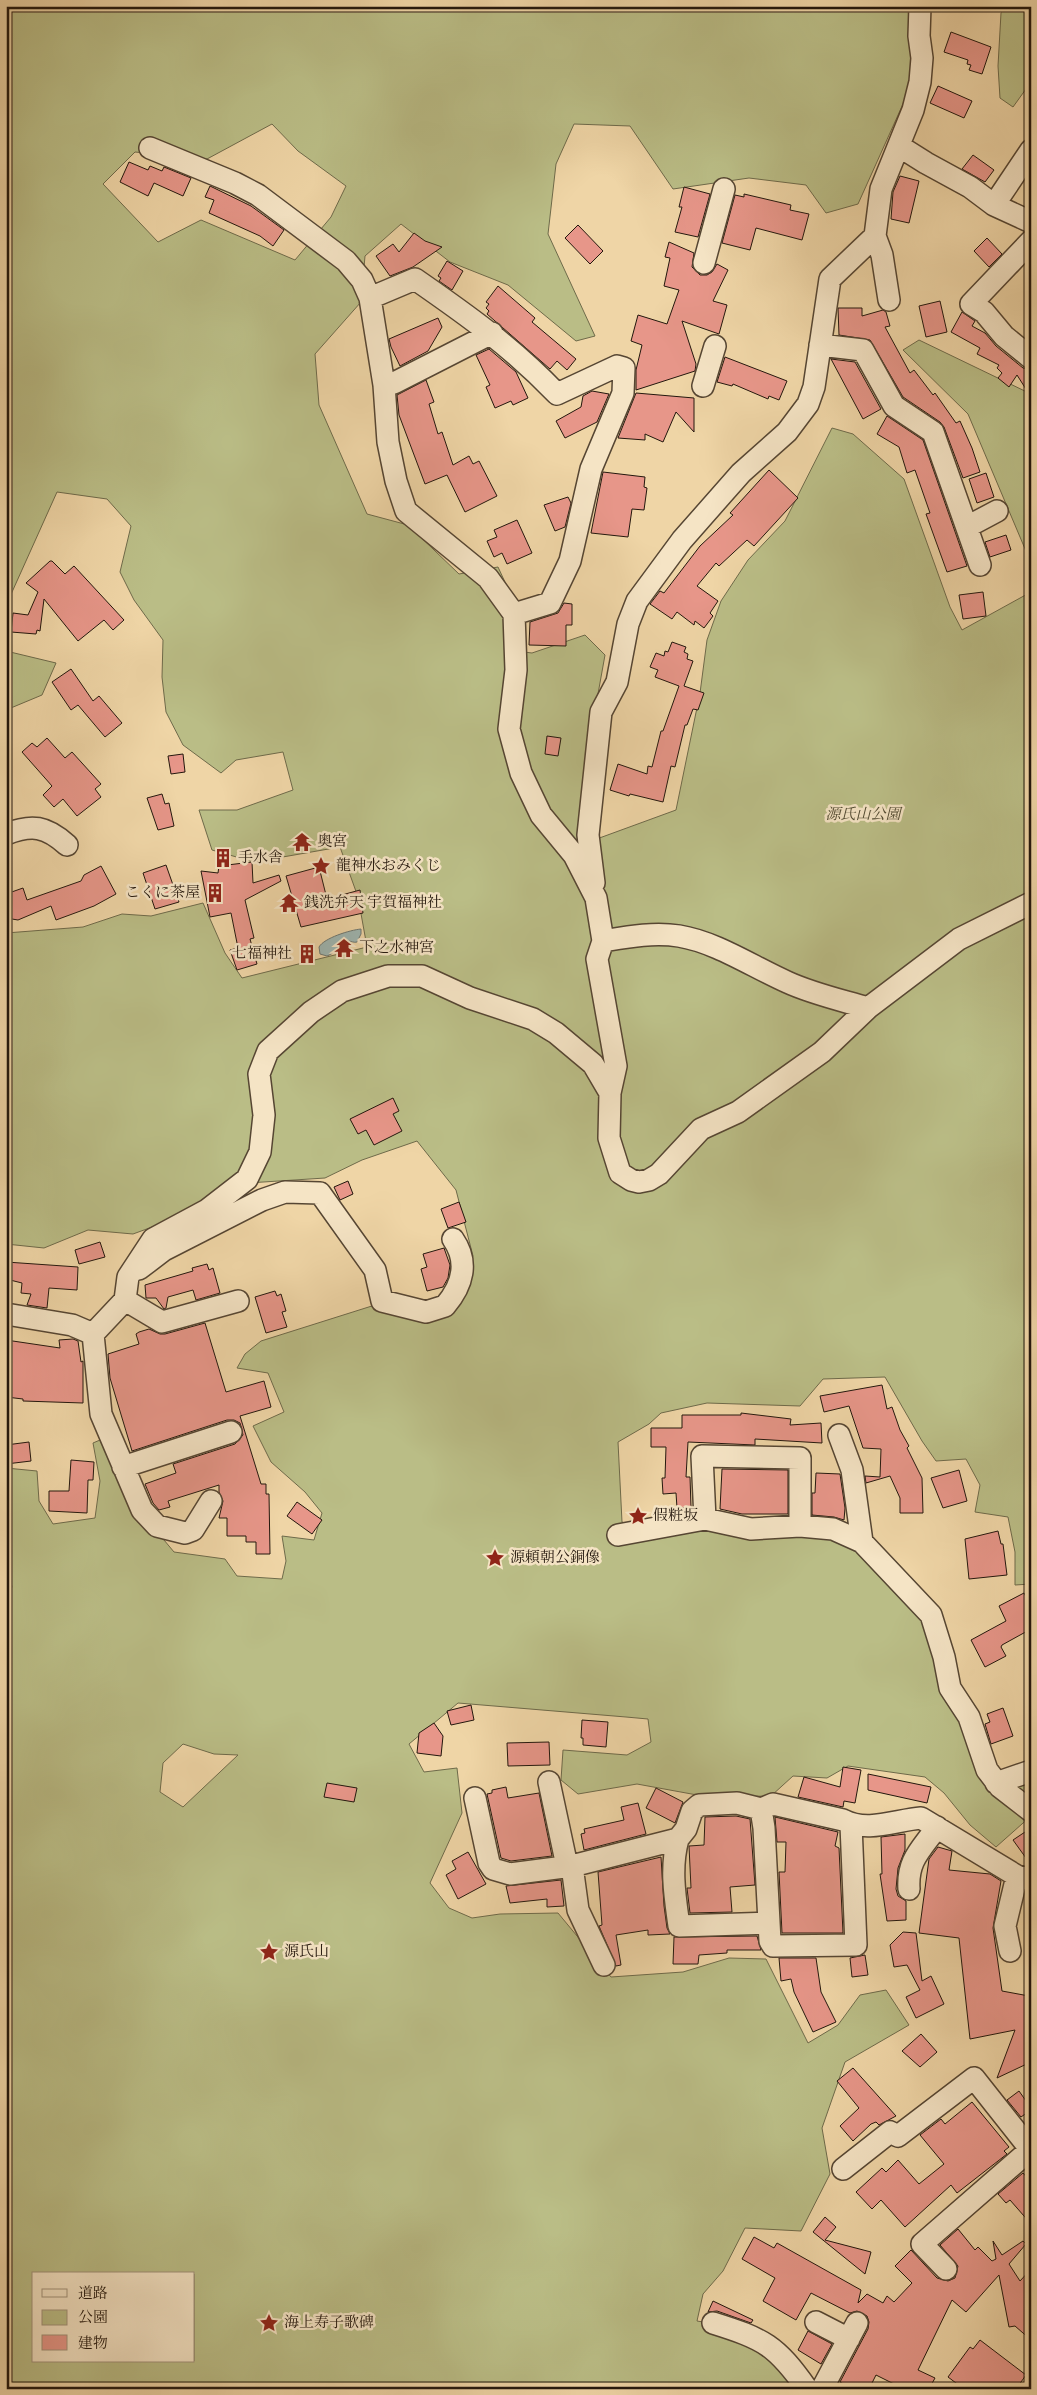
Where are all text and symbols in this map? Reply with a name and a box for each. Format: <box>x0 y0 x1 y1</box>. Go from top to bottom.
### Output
park label: 源氏山公園 <box>825 805 903 826</box>
temple icon: 奥宮 <box>291 831 313 853</box>
place label: 奥宮 <box>317 832 347 853</box>
building icon: 手水舎 <box>212 847 234 869</box>
place label: 手水舎 <box>238 848 283 869</box>
place icon: 龍神水おみくじ <box>310 855 332 877</box>
place label: 龍神水おみくじ <box>336 856 441 877</box>
building icon: こくに茶屋 <box>204 882 226 904</box>
place label: こくに茶屋 <box>125 883 200 904</box>
temple icon: 銭洗弁天 宇賀福神社 <box>278 892 300 914</box>
place label: 銭洗弁天 宇賀福神社 <box>304 893 442 914</box>
temple icon: 下之水神宮 <box>333 937 355 959</box>
place label: 下之水神宮 <box>359 938 434 959</box>
building icon: 七福神社 <box>296 943 318 965</box>
place label: 七福神社 <box>232 944 292 965</box>
place icon: 假粧坂 <box>627 1505 649 1527</box>
place label: 假粧坂 <box>653 1506 698 1527</box>
place icon: 源頼朝公銅像 <box>484 1547 506 1569</box>
place label: 源頼朝公銅像 <box>510 1548 600 1569</box>
place icon: 源氏山 <box>258 1941 280 1963</box>
place label: 源氏山 <box>284 1942 329 1963</box>
legend <box>32 2272 195 2362</box>
text: 道路 <box>78 2284 108 2305</box>
text: 公園 <box>78 2308 108 2329</box>
place icon: 海上寿子歌碑 <box>258 2312 280 2334</box>
place label: 海上寿子歌碑 <box>284 2313 374 2334</box>
text: 建物 <box>78 2334 108 2355</box>

